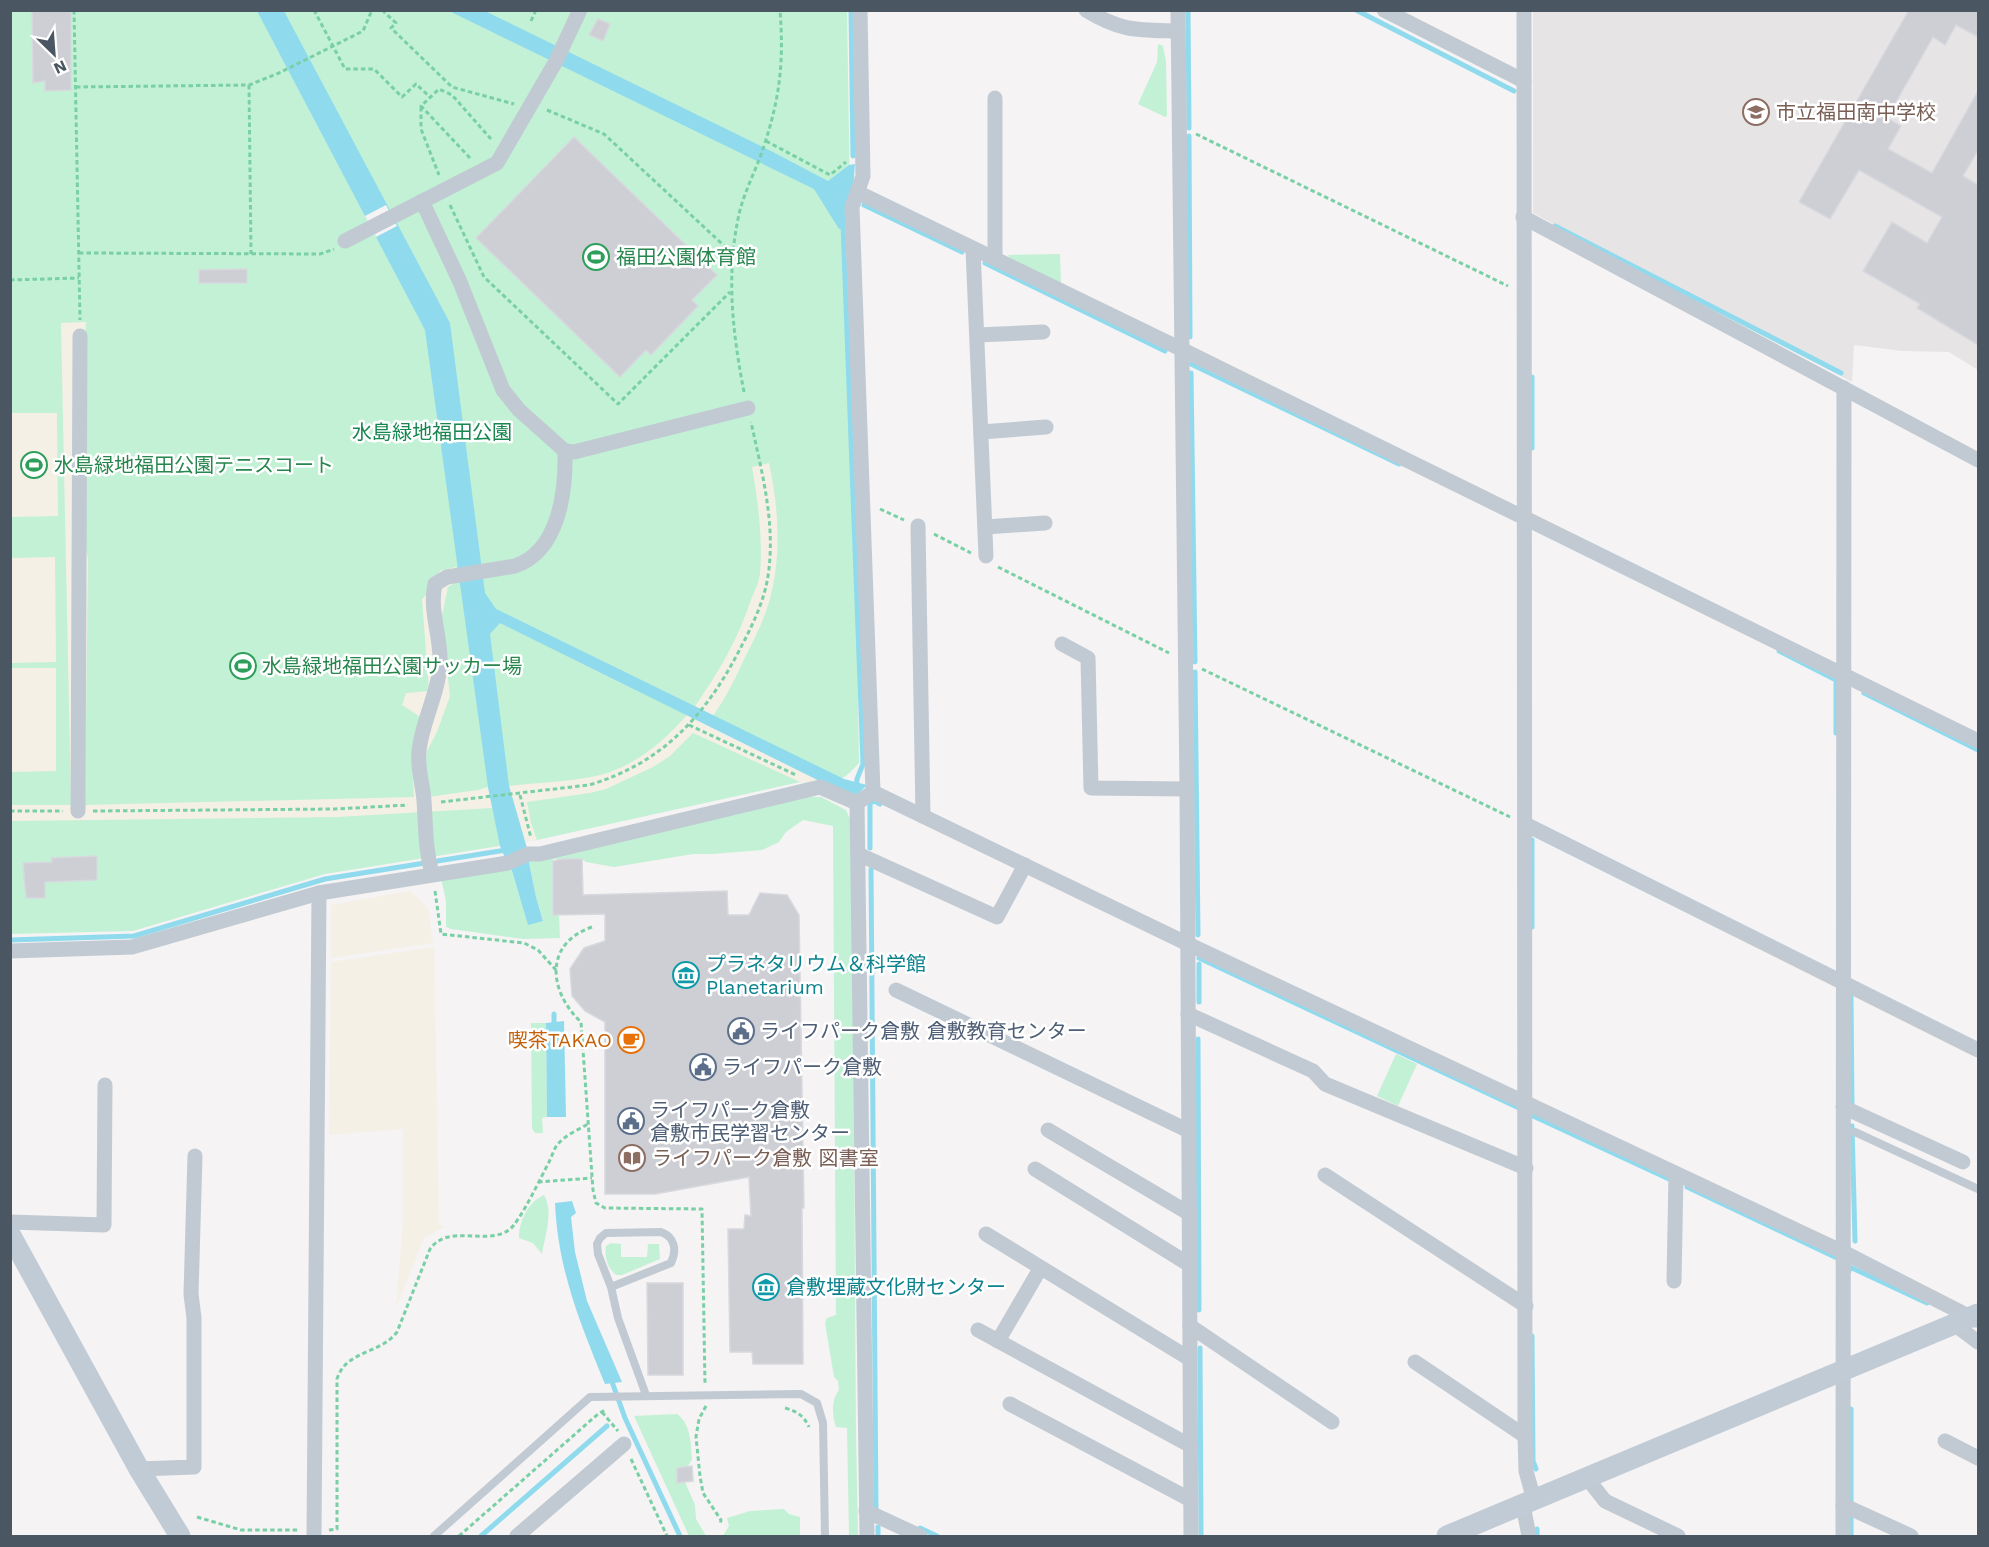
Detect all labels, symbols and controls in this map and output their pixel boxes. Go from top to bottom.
north arrow [24,24,84,84]
text: N [51,56,70,78]
school or university icon: 市立福田南中学校 [1741,97,1771,127]
place label: 市立福田南中学校 [1776,100,1936,124]
sports icon: 福田公園体育館 [581,242,611,272]
place label: 福田公園体育館 [616,245,756,269]
park label: 水島緑地福田公園 [352,420,512,444]
sports icon: 水島緑地福田公園テニスコート [19,450,49,480]
place label: 水島緑地福田公園テニスコート [54,453,334,477]
sports icon: 水島緑地福田公園サッカー場 [228,651,258,681]
place label: 水島緑地福田公園サッカー場 [262,654,522,678]
place label: プラネタリウム＆科学館 Planetarium [706,952,926,999]
museum icon: プラネタリウム＆科学館 Planetarium [671,960,701,990]
public building icon: ライフパーク倉敷 倉敷教育センター [726,1016,756,1046]
place label: ライフパーク倉敷 倉敷教育センター [760,1019,1087,1043]
cafe icon: 喫茶TAKAO [616,1025,646,1055]
place label: 喫茶TAKAO [508,1028,612,1052]
public building icon: ライフパーク倉敷 [688,1052,718,1082]
place label: ライフパーク倉敷 [722,1055,882,1079]
place label: ライフパーク倉敷 倉敷市民学習センター [650,1098,850,1145]
public building icon: ライフパーク倉敷 倉敷市民学習センター [616,1106,646,1136]
library icon: ライフパーク倉敷 図書室 [617,1143,647,1173]
place label: ライフパーク倉敷 図書室 [652,1146,879,1170]
museum icon: 倉敷埋蔵文化財センター [751,1272,781,1302]
place label: 倉敷埋蔵文化財センター [786,1275,1006,1299]

